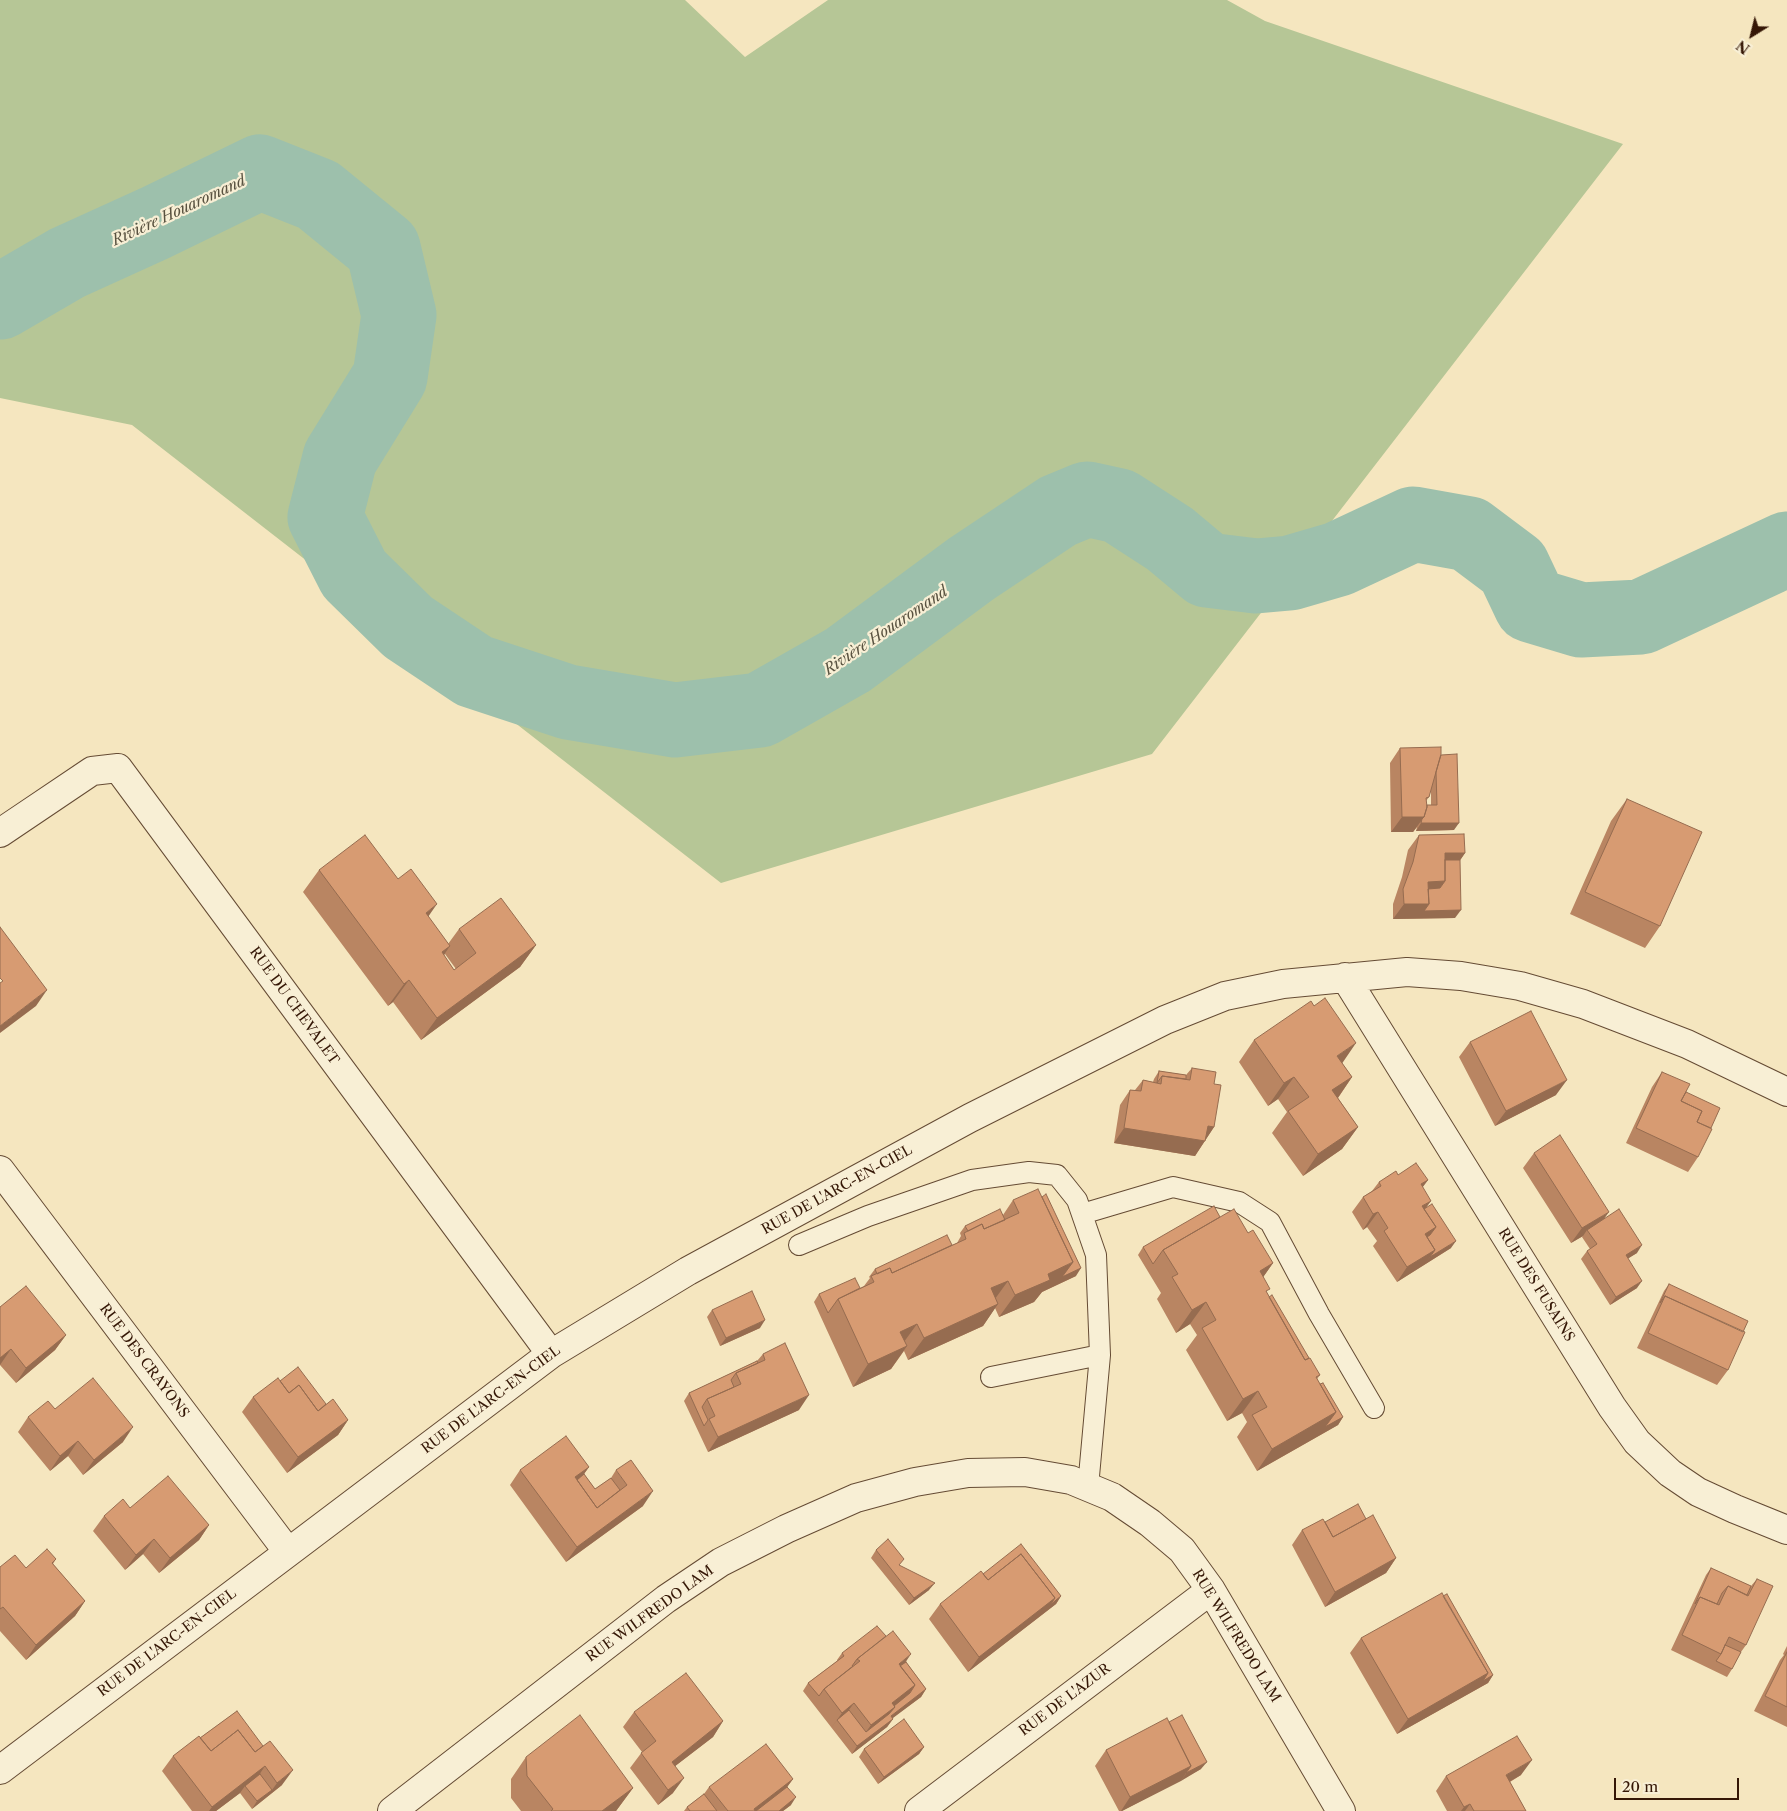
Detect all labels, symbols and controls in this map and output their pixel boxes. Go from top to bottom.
north arrow [1727,10,1777,60]
text: N [1733,36,1753,58]
water label: Rivière Houaromand [109,172,249,250]
water label: Rivière Houaromand [821,583,951,679]
street label: RUE DU CHEVALET [246,944,342,1068]
street label: RUE DE L'ARC-EN-CIEL [759,1142,915,1238]
street label: RUE DES FUSAINS [1494,1225,1578,1345]
street label: RUE DES CRAYONS [96,1301,192,1421]
street label: RUE DE L'ARC-EN-CIEL [418,1342,564,1458]
street label: RUE WILFREDO LAM [583,1562,717,1666]
street label: RUE WILFREDO LAM [1188,1567,1284,1705]
street label: RUE DE L'ARC-EN-CIEL [94,1585,240,1701]
street label: RUE DE L'AZUR [1016,1660,1114,1740]
scale bar [1617,1768,1742,1800]
text: 20 m [1622,1777,1658,1796]

